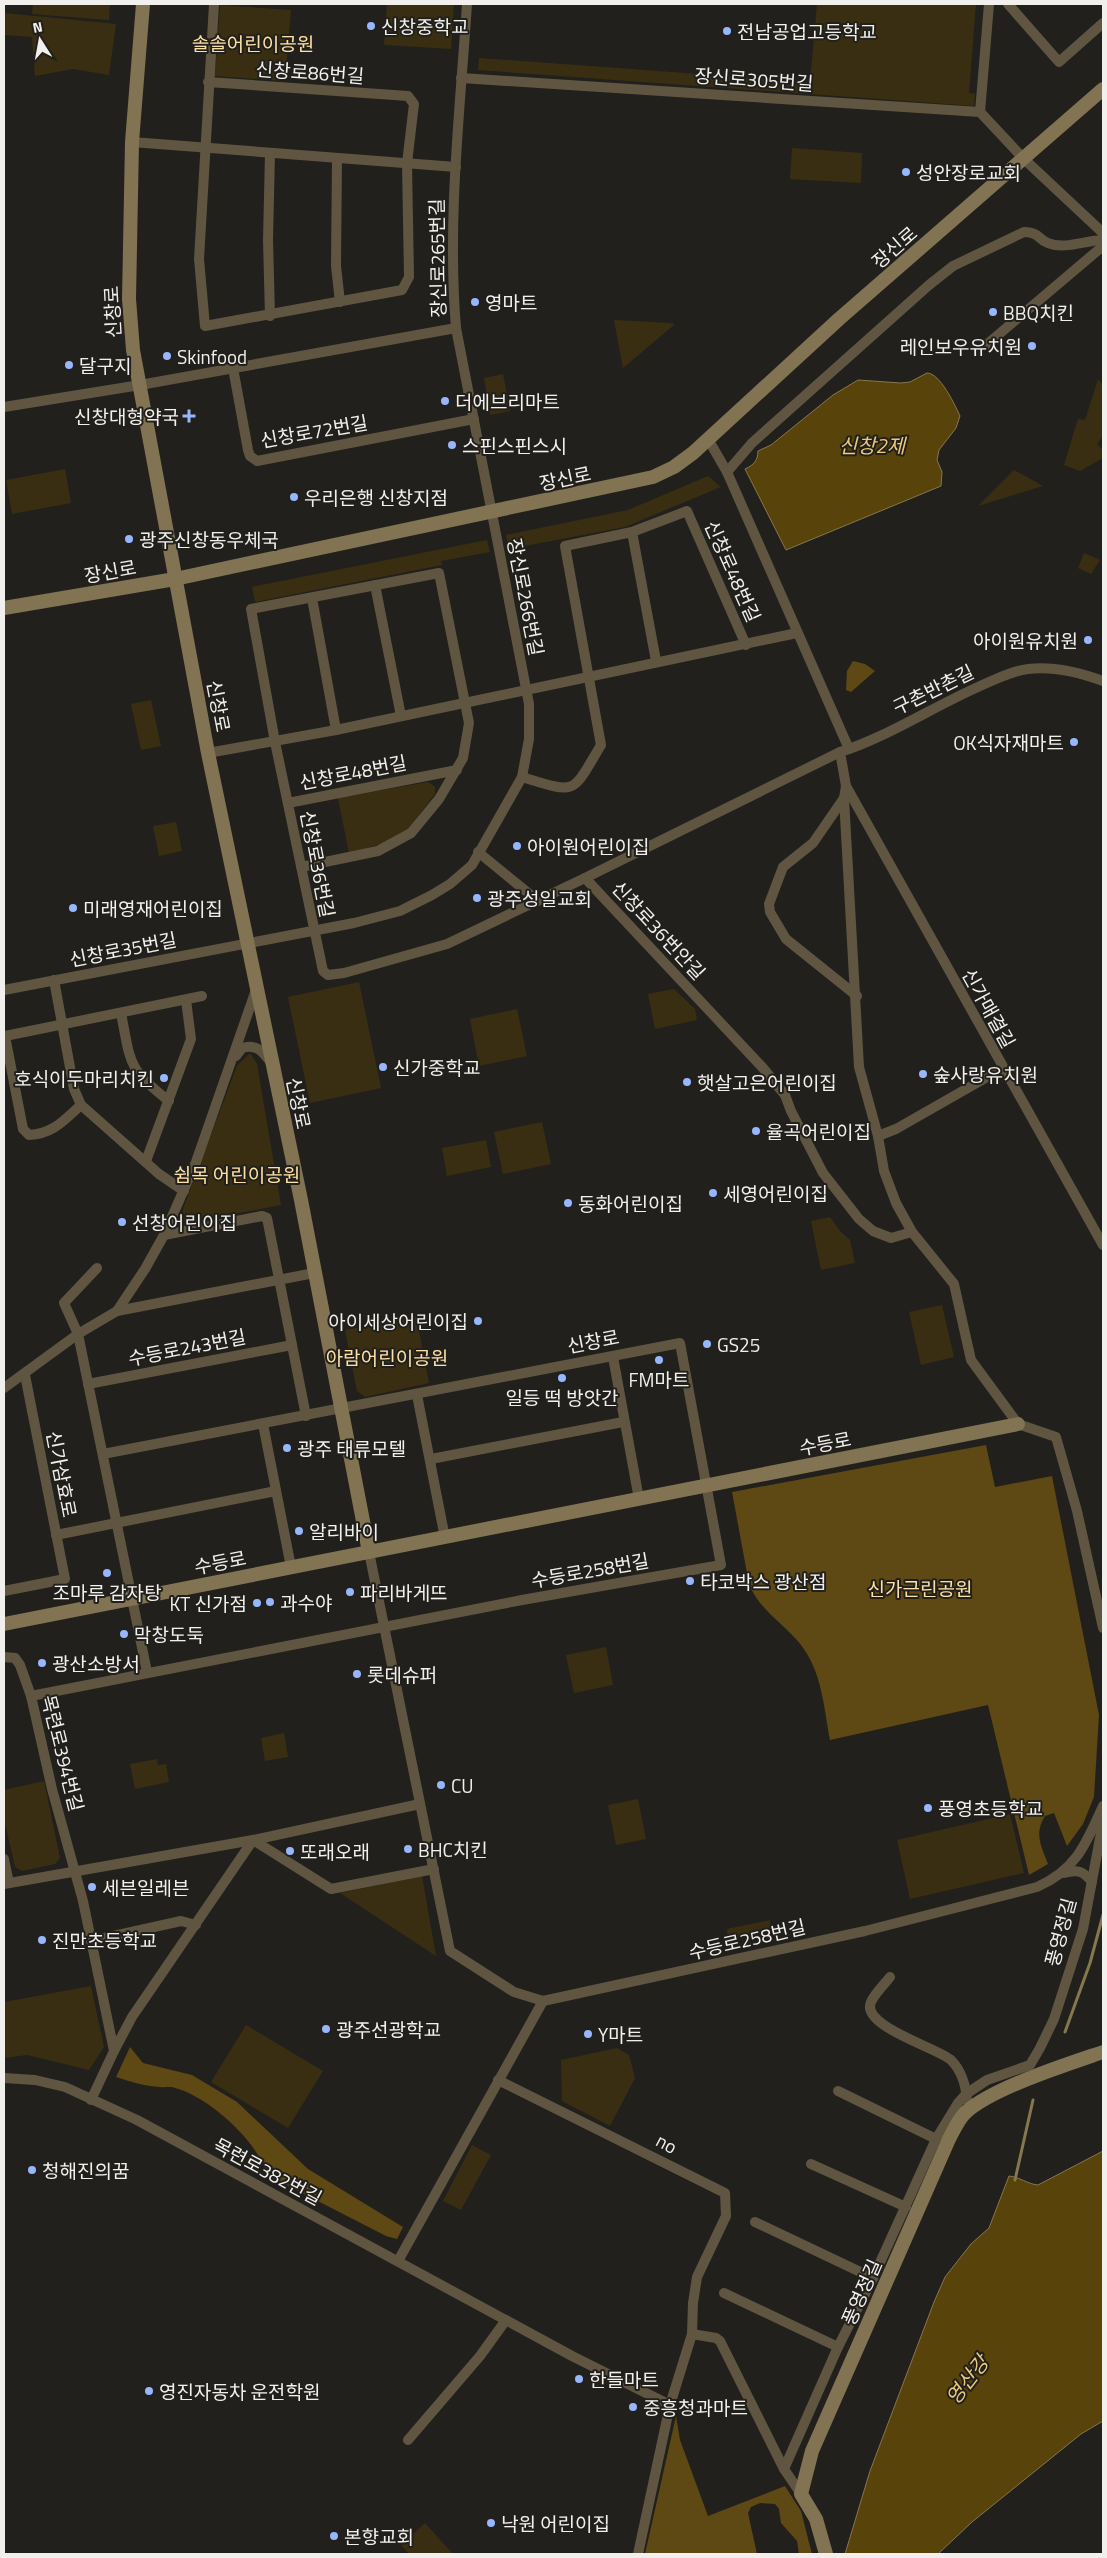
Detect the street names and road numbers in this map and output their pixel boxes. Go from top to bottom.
street label: 신창로86번길 [255,54,365,90]
street label: 장신로305번길 [693,60,815,98]
street label: 장신로265번길 [421,198,453,318]
street label: 장신로 [865,219,923,275]
street label: 신창로 [96,285,128,339]
street label: 신창로72번길 [258,407,370,455]
street label: 장신로 [536,458,594,498]
street label: 신창로48번길 [698,515,768,627]
street label: 장신로266번길 [500,536,552,658]
street label: 장신로 [82,552,138,590]
street label: 구촌반촌길 [887,657,979,721]
street label: 신창로 [200,677,238,735]
street label: 신창로48번길 [297,747,409,797]
street label: 신창로36번길 [293,808,343,920]
street label: 신창로36번안길 [605,874,713,986]
street label: 신창로35번길 [67,924,179,974]
street label: 신가매결길 [955,963,1023,1053]
street label: 신창로 [279,1074,319,1132]
street label: 수등로243번길 [126,1321,248,1373]
street label: 신창로 [564,1322,622,1360]
street label: 수등로 [796,1424,854,1462]
street label: 신가삼효로 [39,1428,85,1520]
street label: 수등로 [191,1543,249,1581]
street label: 수등로258번길 [529,1545,651,1595]
street label: 목련로394번길 [34,1692,92,1814]
street label: 풍영정길 [1037,1894,1083,1970]
street label: 수등로258번길 [686,1911,808,1967]
street label: no [651,2125,683,2161]
street label: 목련로382번길 [209,2130,327,2212]
street label: 풍영정길 [834,2254,888,2330]

